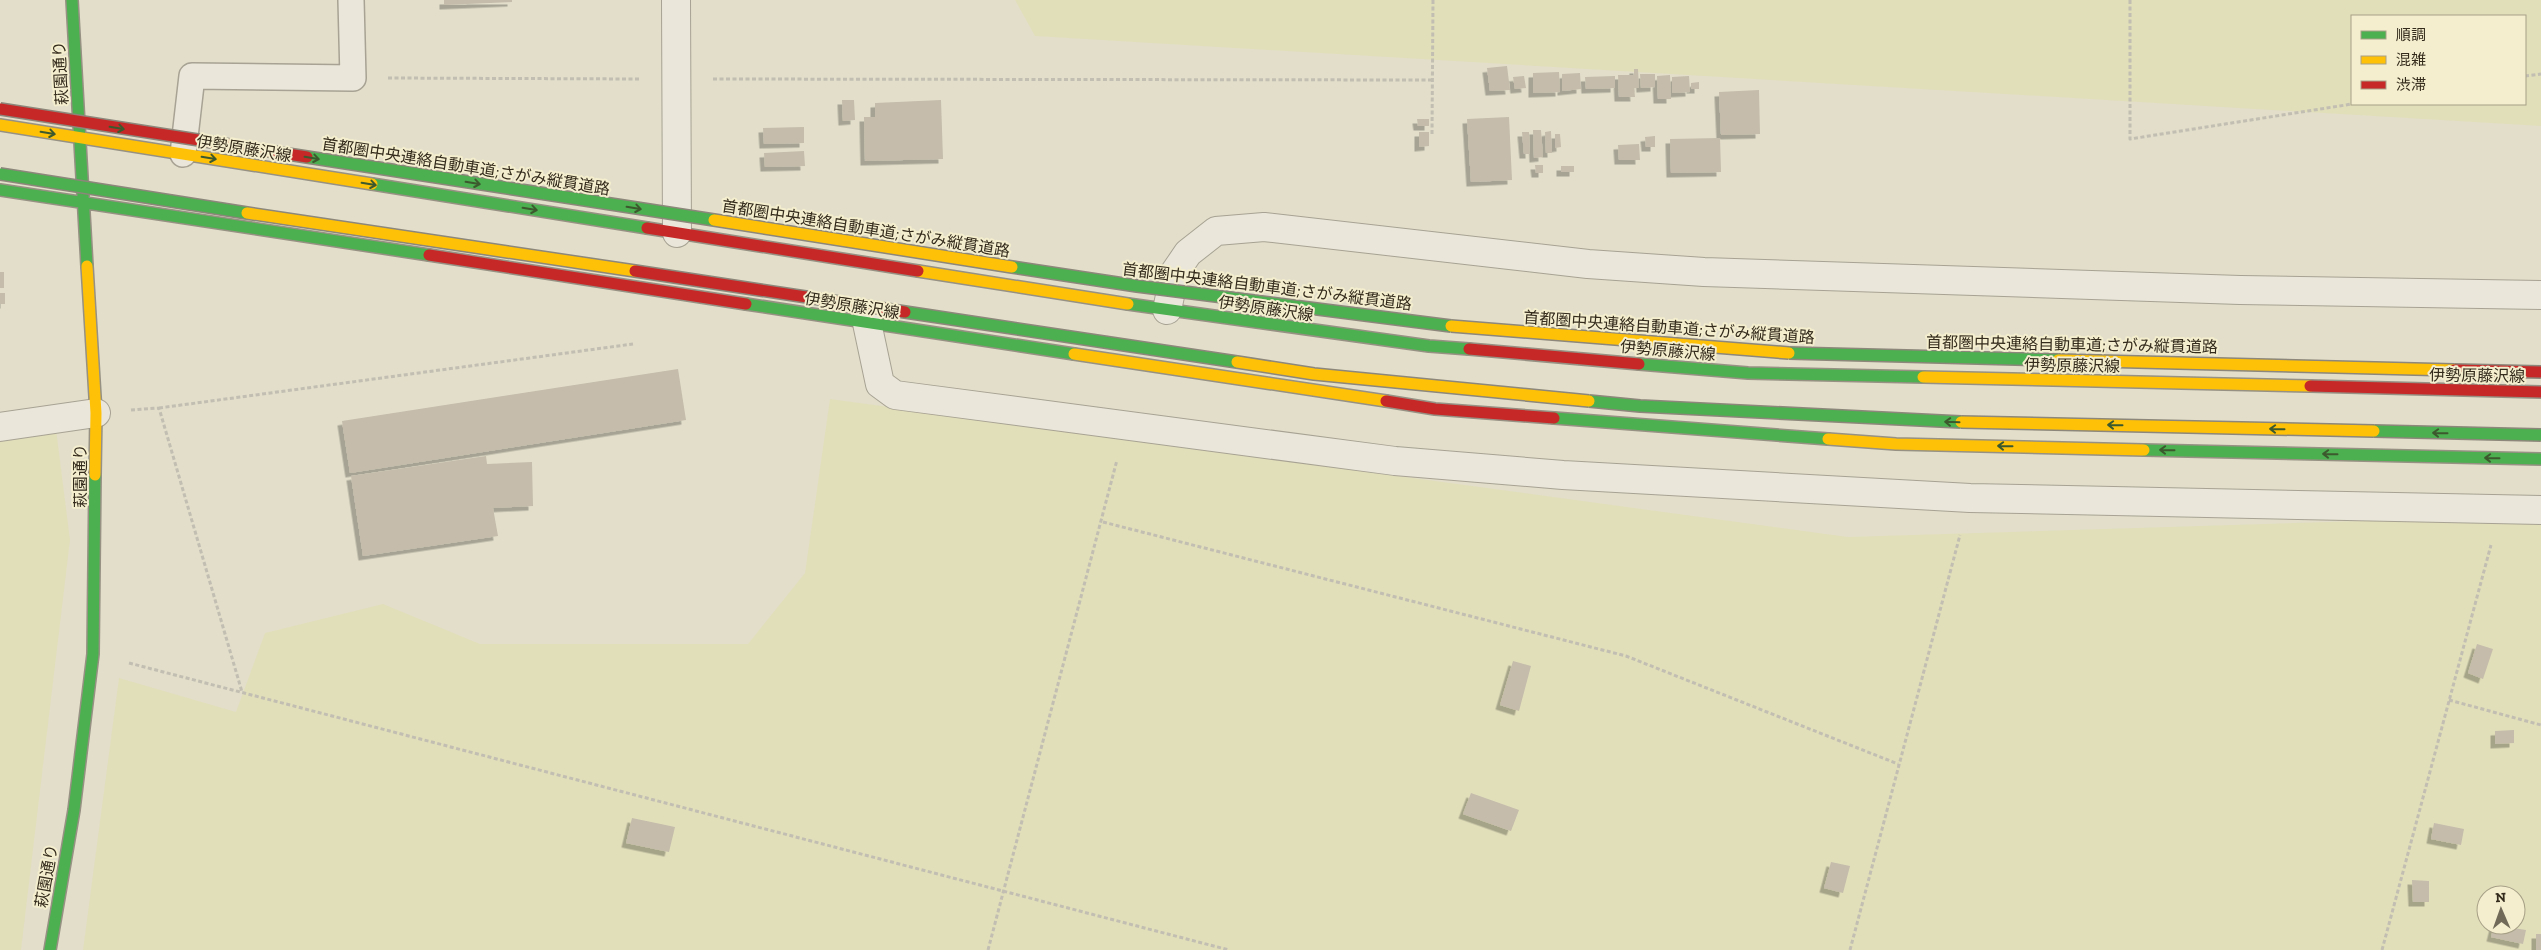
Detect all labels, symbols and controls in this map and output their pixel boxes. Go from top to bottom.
legend [2351,15,2526,105]
text: 順調 [2396,26,2426,44]
street label: 萩園通り [49,41,72,105]
text: 混雑 [2396,51,2426,69]
text: 渋滞 [2396,76,2426,94]
one-way arrow [109,123,125,133]
one-way arrow [40,128,56,138]
street label: 伊勢原藤沢線 [195,132,293,165]
street label: 首都圏中央連絡自動車道;さがみ縦貫道路 [320,134,611,199]
one-way arrow [200,154,216,164]
one-way arrow [304,154,320,164]
one-way arrow [361,179,377,189]
one-way arrow [465,179,481,189]
street label: 首都圏中央連絡自動車道;さがみ縦貫道路 [720,196,1011,261]
one-way arrow [625,204,641,214]
one-way arrow [521,205,537,215]
street label: 首都圏中央連絡自動車道;さがみ縦貫道路 [1121,259,1413,314]
street label: 伊勢原藤沢線 [803,289,901,322]
street label: 伊勢原藤沢線 [1217,292,1315,325]
street label: 首都圏中央連絡自動車道;さがみ縦貫道路 [1523,308,1815,347]
street label: 首都圏中央連絡自動車道;さがみ縦貫道路 [1926,332,2218,357]
street label: 伊勢原藤沢線 [1619,337,1717,364]
street label: 伊勢原藤沢線 [2024,355,2120,376]
street label: 伊勢原藤沢線 [2429,365,2525,386]
one-way arrow [1945,417,1961,426]
one-way arrow [2107,421,2123,430]
one-way arrow [2270,424,2286,434]
one-way arrow [2432,428,2448,437]
one-way arrow [1997,442,2013,451]
street label: 萩園通り [71,444,90,508]
one-way arrow [2160,445,2176,455]
one-way arrow [2322,449,2338,459]
one-way arrow [2485,453,2501,463]
street label: 萩園通り [32,843,61,909]
north arrow [2476,885,2526,935]
text: N [2495,889,2507,906]

